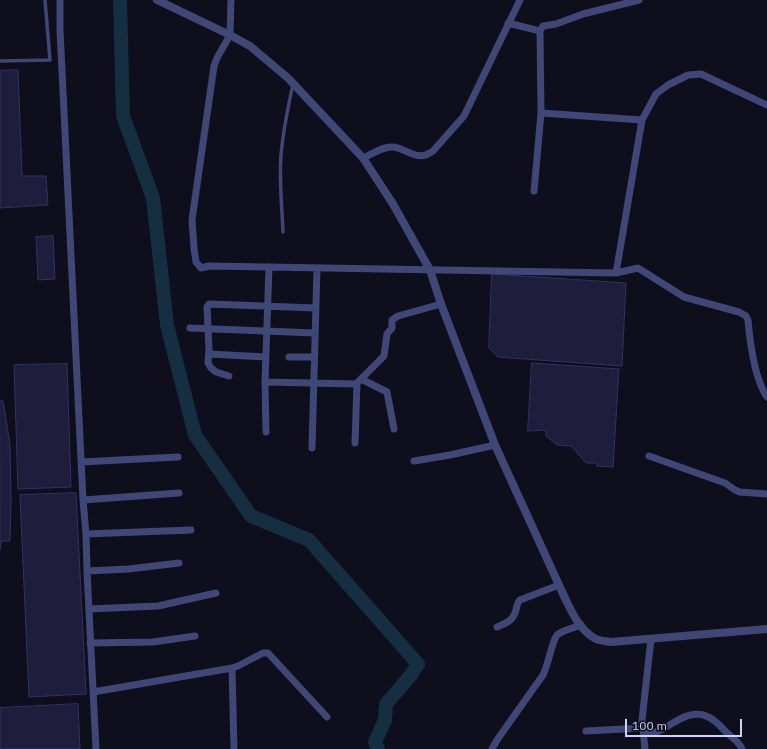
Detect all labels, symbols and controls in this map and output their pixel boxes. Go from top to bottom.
scale bar [627,711,744,737]
text: 100 m [632,718,667,733]

